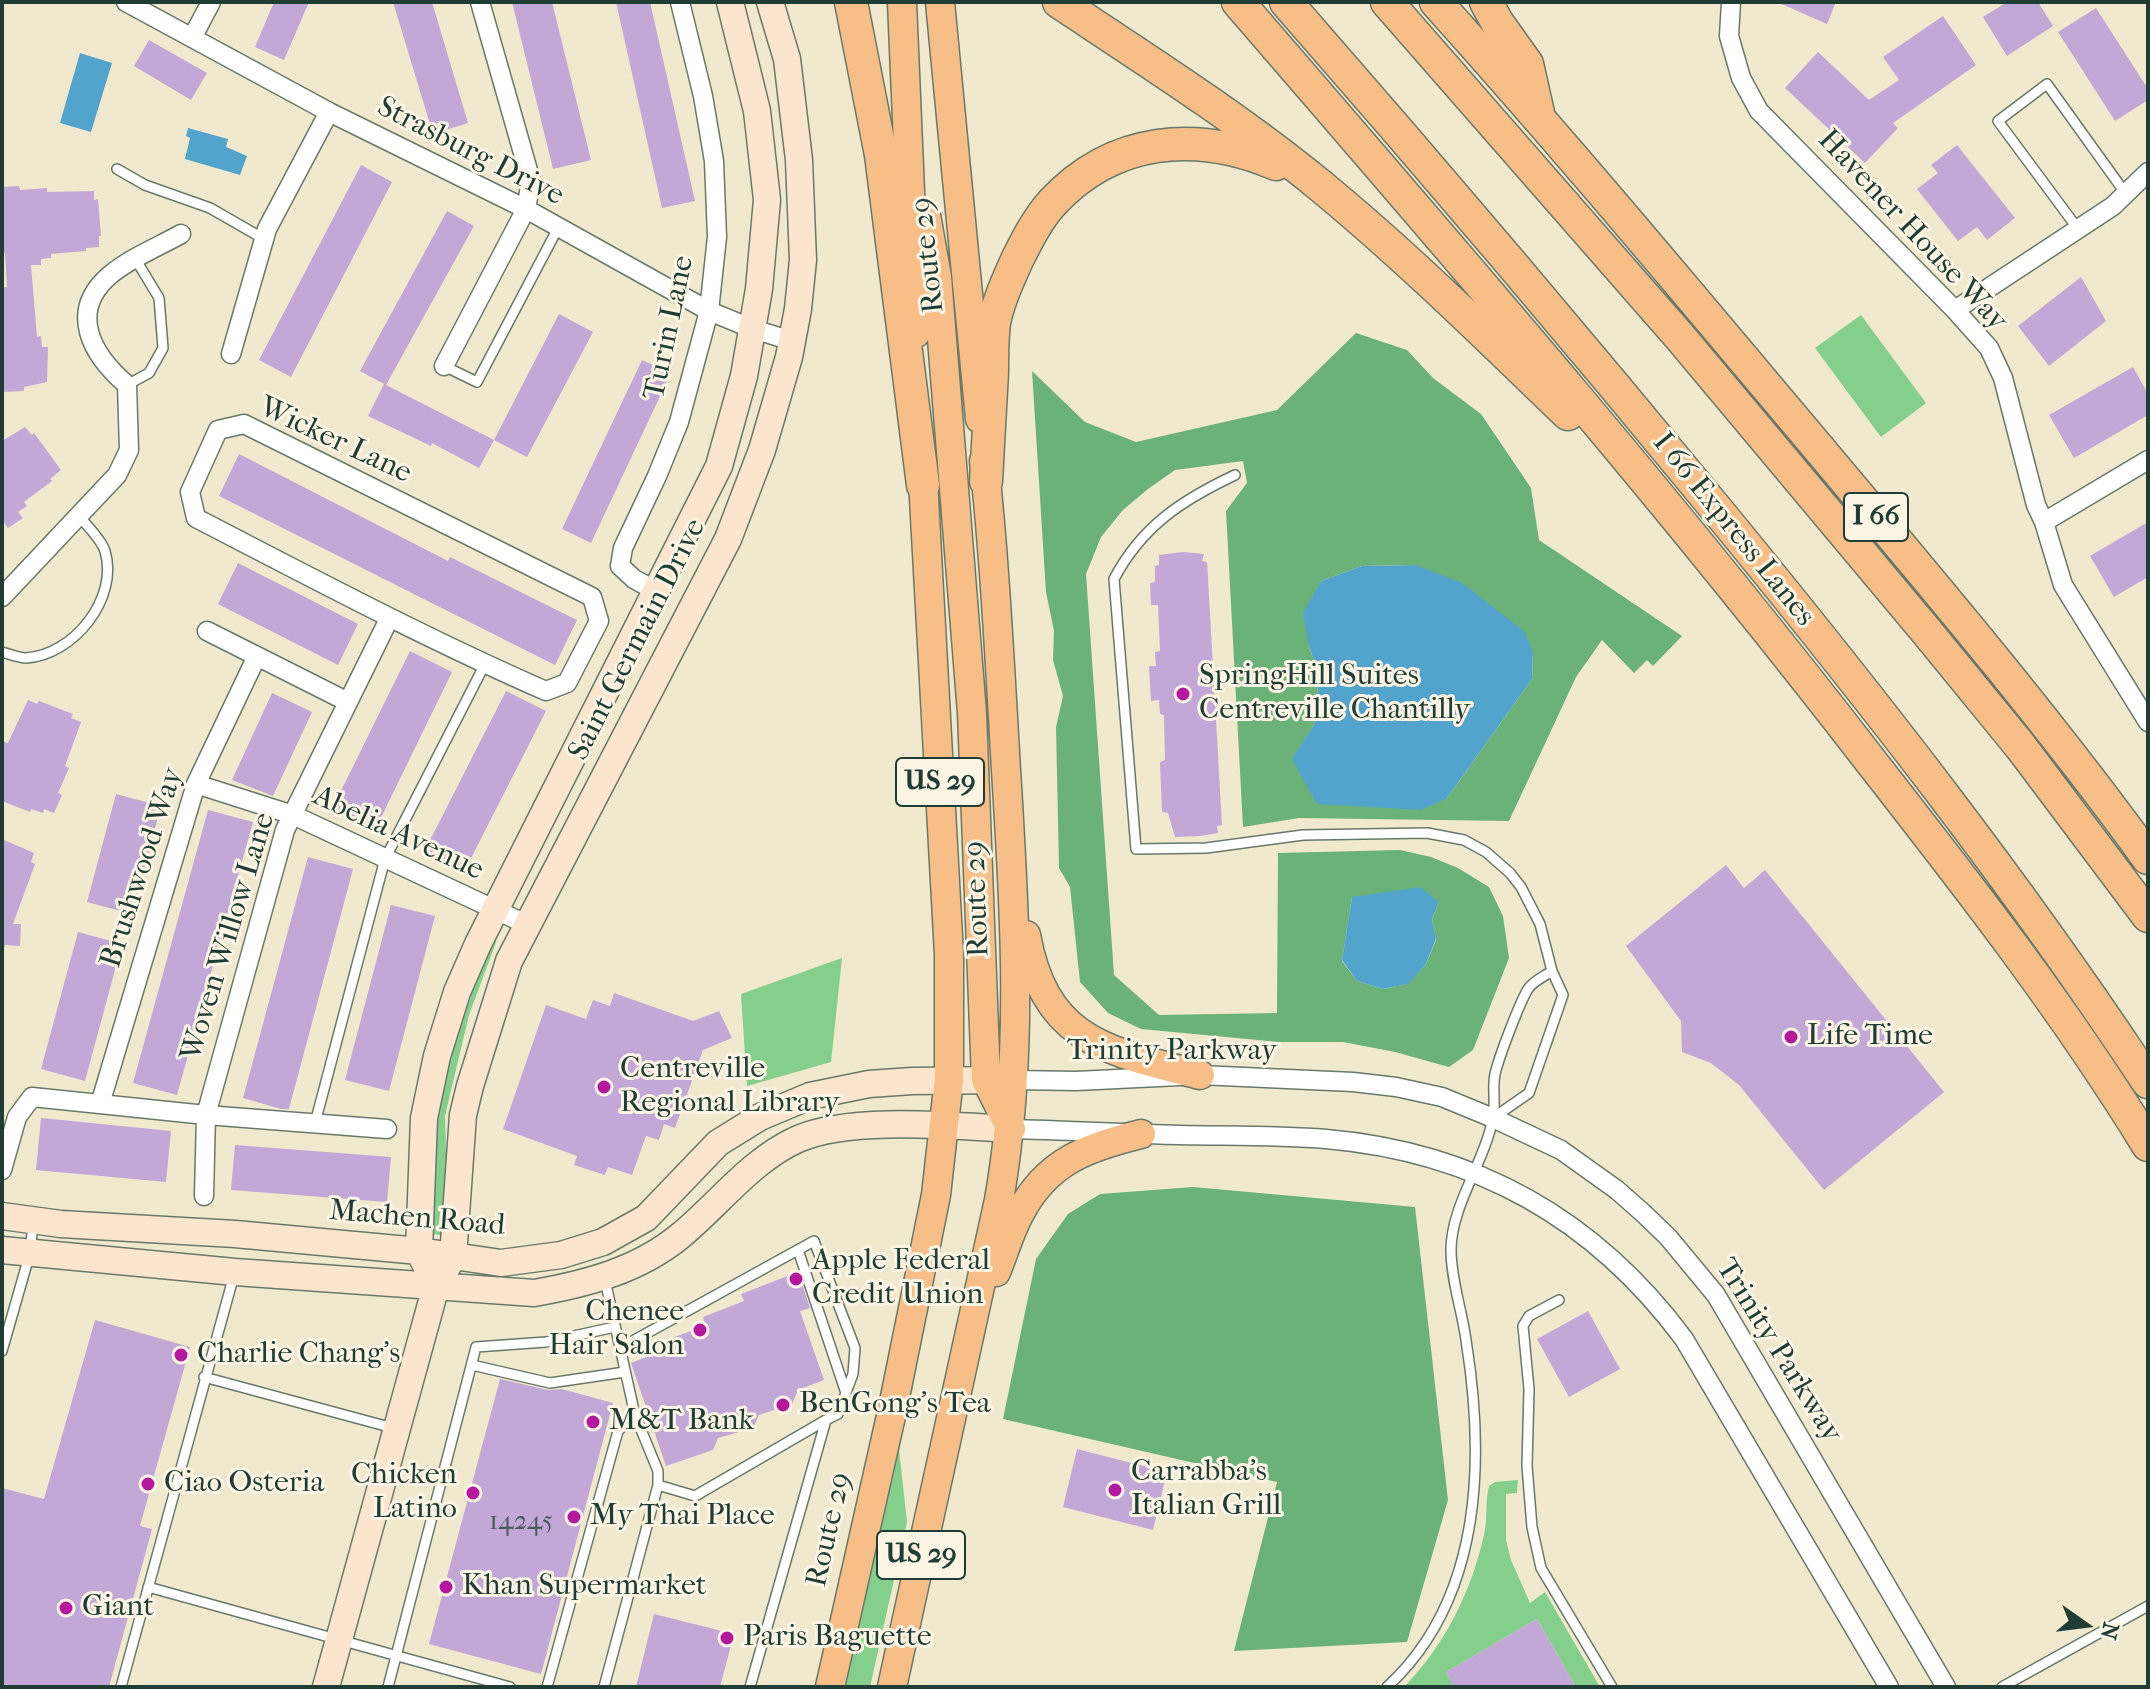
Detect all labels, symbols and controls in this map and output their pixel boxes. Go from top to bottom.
street label: Strasburg Drive [371,89,569,215]
street label: Havener House Way [1809,123,2015,339]
street label: Route 29 [905,195,953,315]
street label: Turin Lane [637,253,703,403]
street label: Wicker Lane [253,390,417,492]
street label: I 66 Express Lanes [1644,426,1822,634]
road number: I 66 [1844,493,1908,541]
street label: Saint Germain Drive [562,513,714,767]
place label: SpringHill Suites Centreville Chantilly [1199,659,1470,730]
marker: SpringHill Suites Centreville Chantilly [1174,685,1192,703]
road number: US 29 [896,758,984,806]
street label: Brushwood Way [94,763,192,973]
street label: Abelia Avenue [307,779,489,889]
street label: Woven Willow Lane [174,809,284,1065]
street label: Route 29 [958,840,998,958]
place label: Life Time [1807,1019,1933,1055]
marker: Life Time [1782,1028,1800,1046]
street label: Trinity Parkway [1067,1034,1277,1070]
place label: Centreville Regional Library [620,1052,840,1122]
marker: Centreville Regional Library [595,1078,613,1096]
street label: Machen Road [327,1193,507,1245]
place label: Apple Federal Credit Union [812,1244,990,1314]
street label: Trinity Parkway [1707,1252,1849,1450]
marker: Apple Federal Credit Union [787,1270,805,1288]
place label: Chenee Hair Salon [548,1295,684,1366]
marker: Chenee Hair Salon [691,1321,709,1339]
place label: Charlie Chang's [197,1337,400,1373]
marker: Charlie Chang's [172,1346,190,1364]
place label: BenGong's Tea [799,1387,991,1423]
marker: BenGong's Tea [774,1396,792,1414]
place label: M&T Bank [609,1404,754,1440]
marker: M&T Bank [584,1413,602,1431]
place label: Carrabba's Italian Grill [1131,1455,1281,1526]
place label: Chicken Latino [351,1458,457,1528]
place label: Ciao Osteria [164,1466,324,1502]
street label: Route 29 [799,1469,861,1591]
marker: Ciao Osteria [139,1475,157,1493]
marker: Carrabba's Italian Grill [1106,1481,1124,1499]
marker: Chicken Latino [464,1484,482,1502]
place label: My Thai Place [590,1499,774,1535]
house number: 14245 [489,1507,553,1539]
marker: My Thai Place [565,1508,583,1526]
road number: US 29 [877,1531,965,1579]
place label: Khan Supermarket [462,1569,706,1605]
marker: Khan Supermarket [437,1578,455,1596]
north arrow [2046,1585,2126,1665]
place label: Giant [82,1590,154,1626]
marker: Giant [57,1599,75,1617]
place label: Paris Baguette [743,1620,932,1656]
text: N [2095,1620,2124,1642]
marker: Paris Baguette [718,1629,736,1647]

